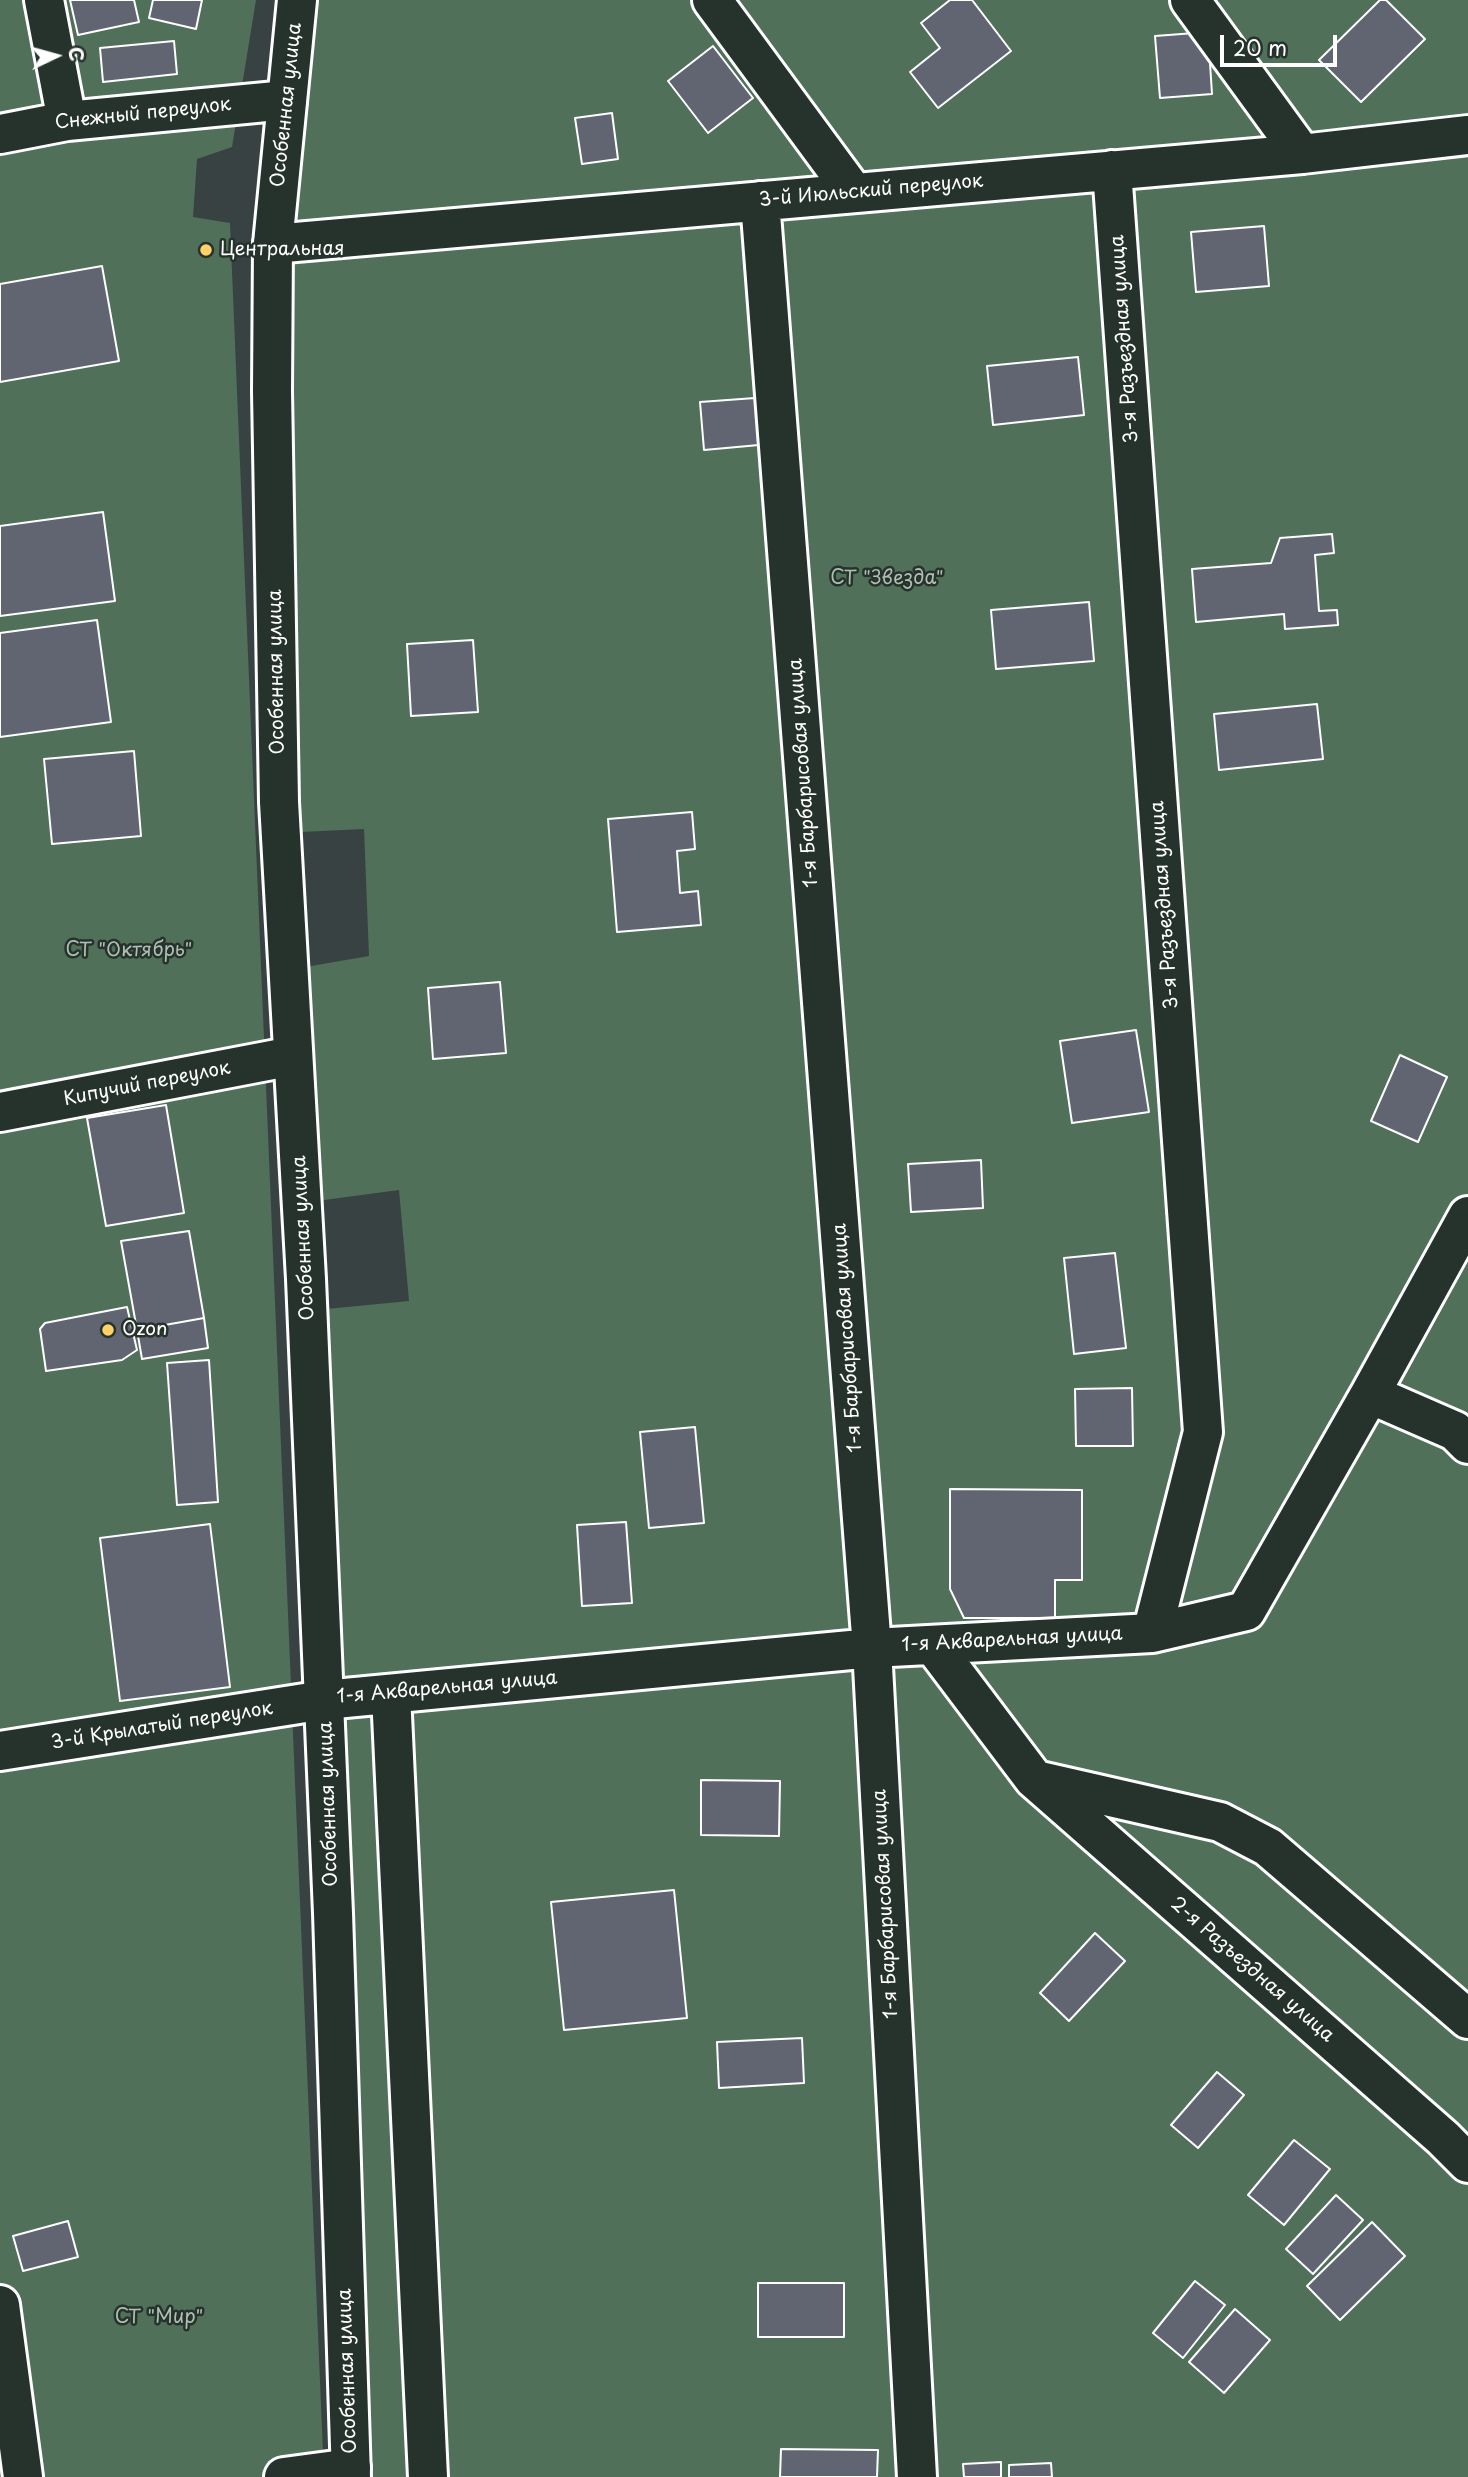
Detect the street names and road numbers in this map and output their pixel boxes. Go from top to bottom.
street label: Особенная улица [267,22,307,188]
street label: Снежный переулок [54,93,232,135]
street label: 3-й Июльский переулок [758,170,984,212]
street label: 3-я Разъездная улица [1106,234,1144,444]
street label: Особенная улица [264,589,290,755]
street label: 1-я Барбарисовая улица [785,658,823,888]
street label: 3-я Разъездная улица [1146,800,1184,1010]
street label: Кипучий переулок [62,1057,232,1111]
street label: Особенная улица [288,1155,320,1321]
street label: 1-я Барбарисовая улица [829,1223,867,1453]
street label: 1-я Акварельная улица [901,1623,1123,1657]
street label: 1-я Акварельная улица [336,1667,558,1709]
street label: 3-й Крылатый переулок [50,1697,274,1755]
street label: Особенная улица [315,1721,343,1887]
street label: 1-я Барбарисовая улица [869,1789,903,2019]
street label: 2-я Разъездная улица [1166,1893,1338,2047]
street label: Особенная улица [334,2288,362,2454]

